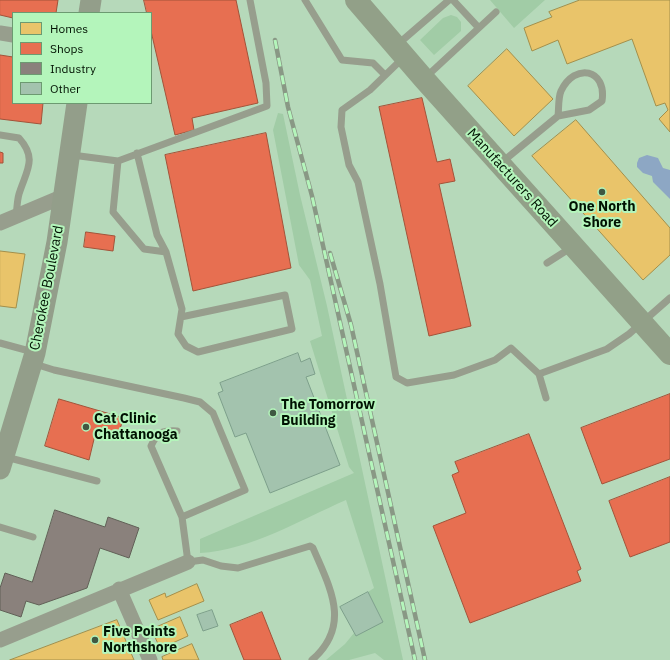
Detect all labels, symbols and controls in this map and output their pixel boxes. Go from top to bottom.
legend [12,12,152,104]
text: Homes [50,21,88,36]
text: Shops [50,41,83,56]
text: Industry [50,61,96,76]
text: Other [50,81,81,96]
street label: Manufacturers Road [463,125,561,231]
marker: One North Shore [597,187,607,197]
place label: One North Shore [569,199,635,232]
street label: Cherokee Boulevard [27,224,67,352]
place label: The Tomorrow Building [281,397,375,430]
marker: The Tomorrow Building [268,408,278,418]
place label: Cat Clinic Chattanooga [94,411,178,444]
marker: Cat Clinic Chattanooga [81,422,91,432]
place label: Five Points Northshore [103,624,177,656]
marker: Five Points Northshore [90,635,100,645]

